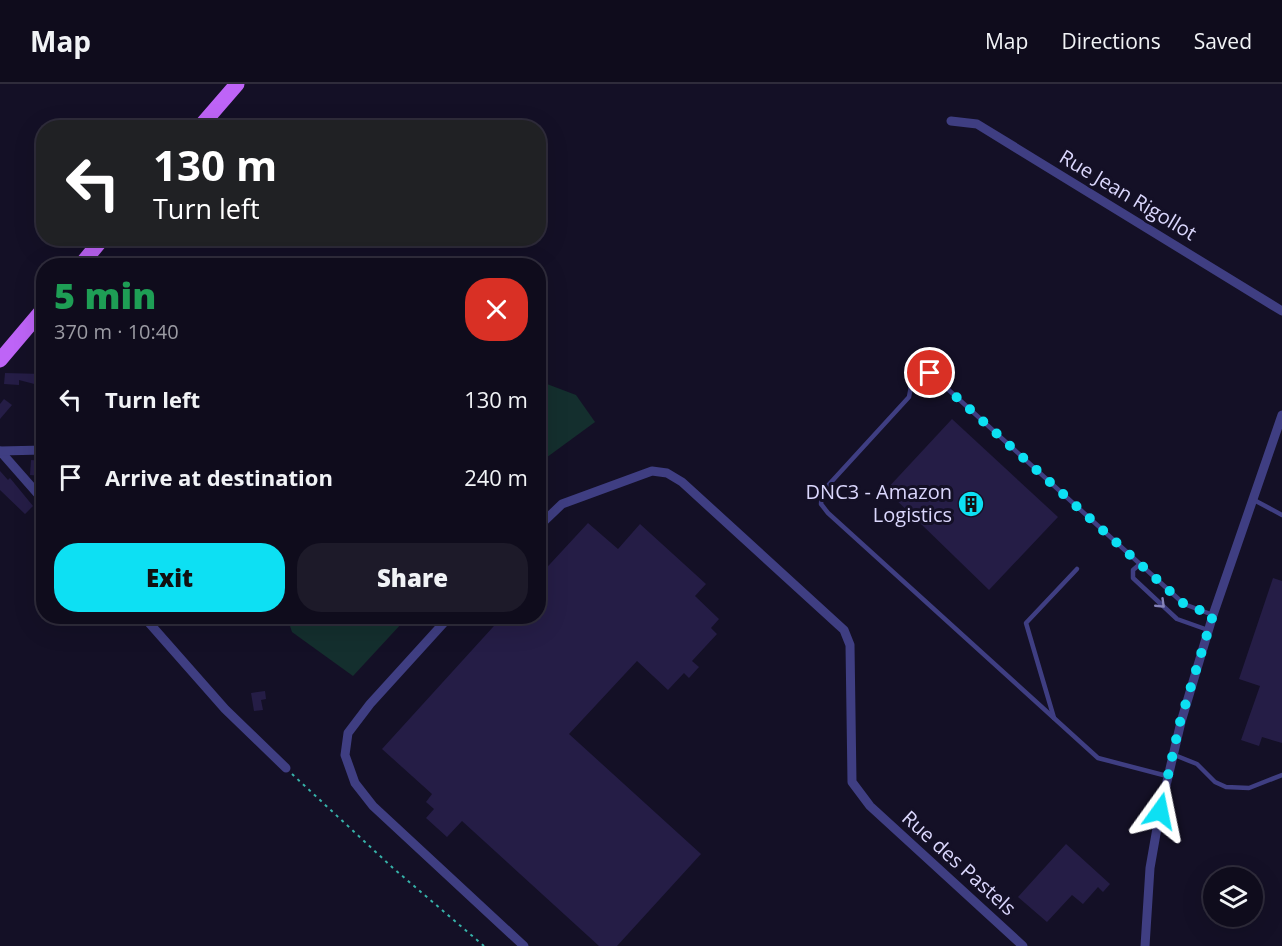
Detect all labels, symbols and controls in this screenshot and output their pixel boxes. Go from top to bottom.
text: Map [30,22,91,60]
text: Map [985,27,1028,55]
text: Directions [1061,27,1161,55]
text: Saved [1194,27,1252,55]
text: 130 m [153,136,277,193]
street label: Rue Jean Rigollot [1055,143,1202,246]
icon: left [54,144,132,222]
text: Turn left [153,190,260,227]
text: 5 min [54,271,156,320]
button: close [465,278,528,341]
text: 370 m · 10:40 [54,318,179,345]
pin [904,347,955,398]
icon: arrive [913,356,946,389]
icon: left [54,383,87,416]
text: Turn left [105,384,200,414]
text: 130 m [464,384,528,414]
icon: arrive [54,461,87,494]
text: Arrive at destination [105,462,333,492]
text: 240 m [464,462,528,492]
place label: DNC3 - Amazon Logistics [806,478,952,528]
building icon: DNC3 - Amazon Logistics [956,489,986,519]
button: Exit [54,543,285,612]
button: Share [297,543,528,612]
one-way arrow [1154,597,1165,608]
position arrow [1128,779,1192,843]
street label: Rue des Pastels [896,804,1022,921]
map controls [1203,867,1263,927]
button: layers [1203,867,1263,927]

